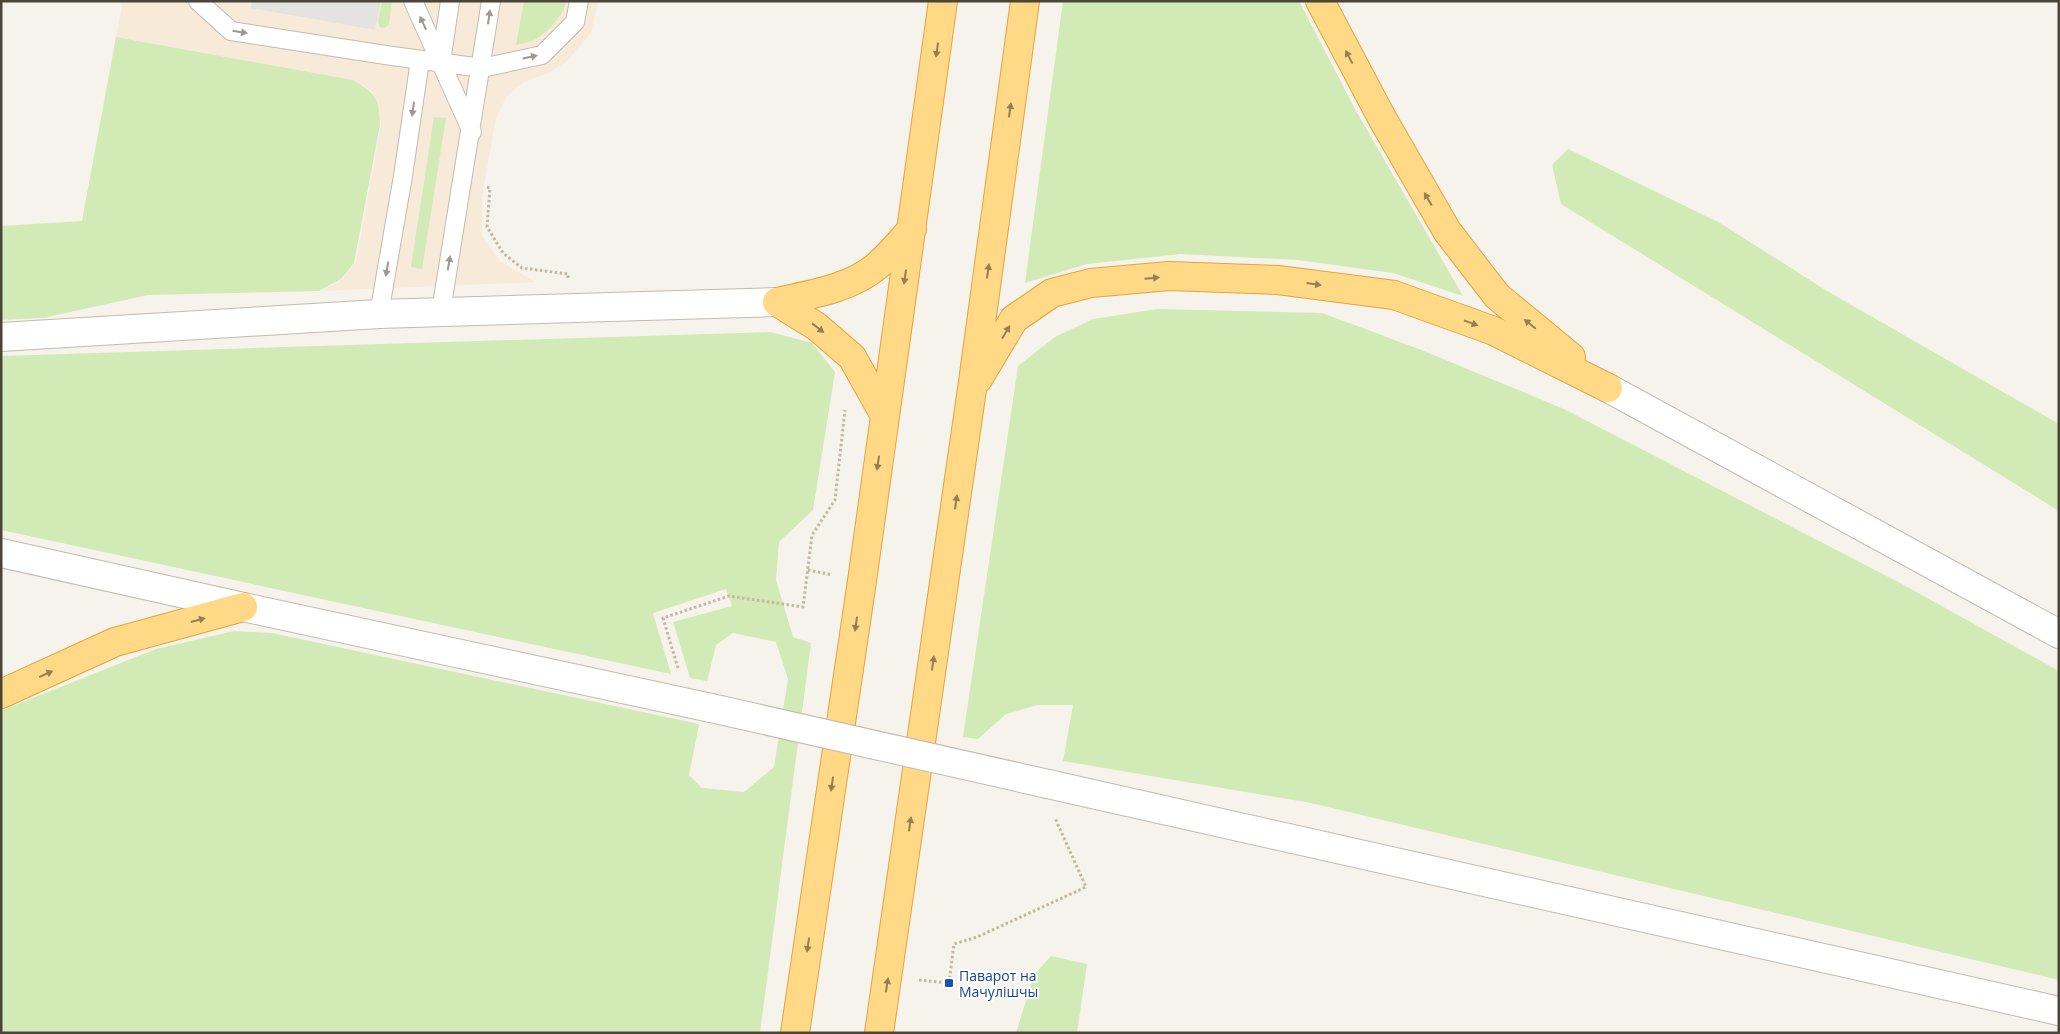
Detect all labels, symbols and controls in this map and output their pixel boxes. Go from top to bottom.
one-way arrow [485,9,493,25]
one-way arrow [418,16,426,30]
one-way arrow [232,28,248,36]
one-way arrow [932,42,940,58]
one-way arrow [1345,49,1353,64]
one-way arrow [522,53,538,61]
one-way arrow [409,101,417,117]
one-way arrow [1006,102,1014,118]
one-way arrow [1424,192,1433,205]
one-way arrow [446,254,454,270]
one-way arrow [382,261,390,277]
one-way arrow [984,263,992,279]
one-way arrow [900,269,908,285]
one-way arrow [1144,274,1160,282]
one-way arrow [1306,280,1322,288]
one-way arrow [1524,318,1537,329]
one-way arrow [1464,319,1479,327]
one-way arrow [811,323,824,334]
one-way arrow [1002,324,1010,339]
one-way arrow [874,455,882,471]
one-way arrow [952,494,960,510]
one-way arrow [191,615,206,623]
one-way arrow [851,616,859,632]
one-way arrow [929,655,937,671]
one-way arrow [39,670,53,678]
one-way arrow [828,777,836,793]
one-way arrow [906,815,914,831]
one-way arrow [804,938,812,954]
place label: Паварот на Мачулішчы [959,966,1038,1001]
one-way arrow [883,976,891,992]
marker: Паварот на Мачулішчы [943,977,955,989]

